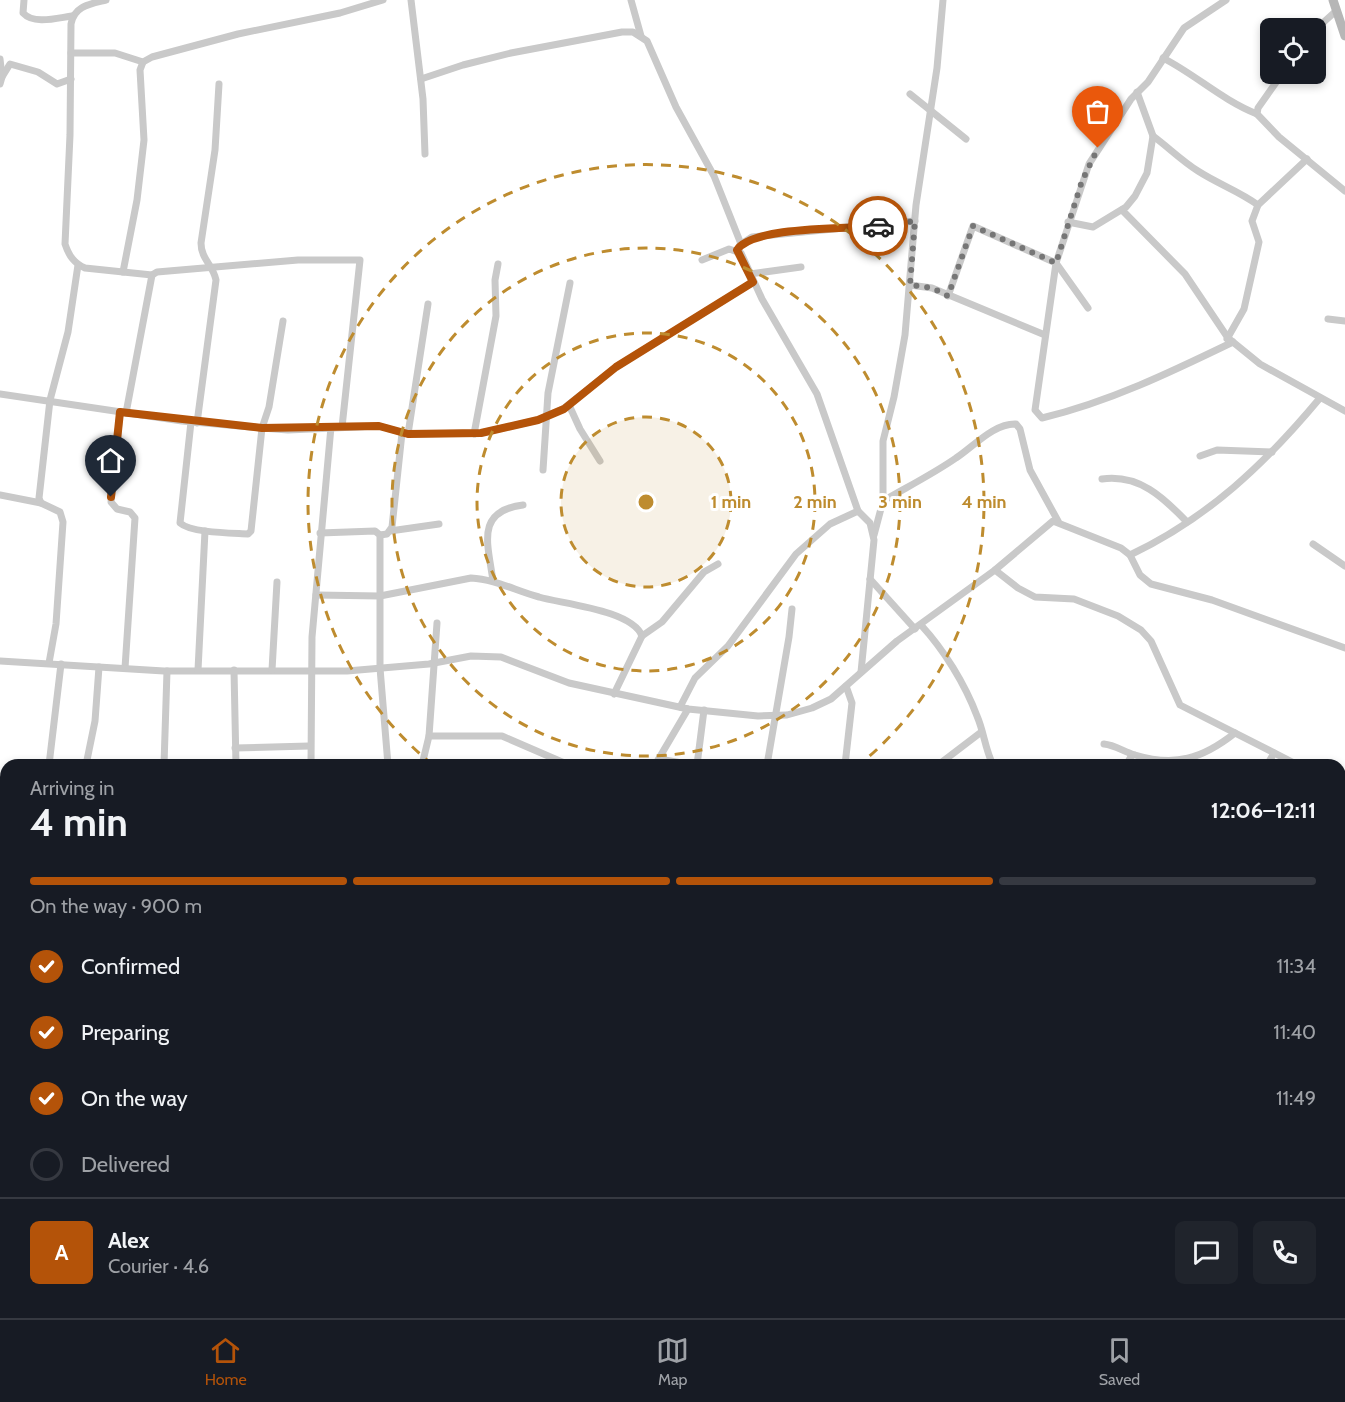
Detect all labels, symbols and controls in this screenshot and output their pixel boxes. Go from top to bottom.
map controls [1260,18,1326,84]
button: locate [1260,18,1326,84]
pin [1072,86,1123,148]
icon: bag [1081,95,1114,128]
courier [848,196,908,256]
icon: car [862,210,895,243]
pin [85,435,136,497]
icon: home [94,444,127,477]
text: 1 min [711,491,751,513]
text: 2 min [793,491,837,513]
text: 3 min [878,491,922,513]
text: 4 min [961,491,1007,513]
centre of rings [636,492,656,512]
text: Arriving in [30,776,114,800]
text: 12:06–12:11 [1211,797,1316,824]
text: 4 min [30,798,128,846]
text: On the way · 900 m [30,894,202,918]
icon: check [30,950,63,983]
text: Confirmed [81,953,180,980]
text: 11:34 [1276,954,1316,978]
icon: check [30,1016,63,1049]
text: Preparing [81,1019,169,1046]
text: 11:40 [1273,1020,1316,1044]
icon: check [30,1082,63,1115]
text: On the way [81,1085,188,1112]
text: 11:49 [1276,1086,1316,1110]
text: Delivered [81,1151,170,1178]
button: chat [1175,1221,1238,1284]
button: phone [1253,1221,1316,1284]
text: Alex [108,1227,149,1254]
text: A [55,1239,68,1266]
text: Courier · 4.6 [108,1254,209,1278]
tab: Home [205,1334,247,1389]
tab: Map [656,1334,689,1389]
tab: Saved [1099,1334,1140,1389]

